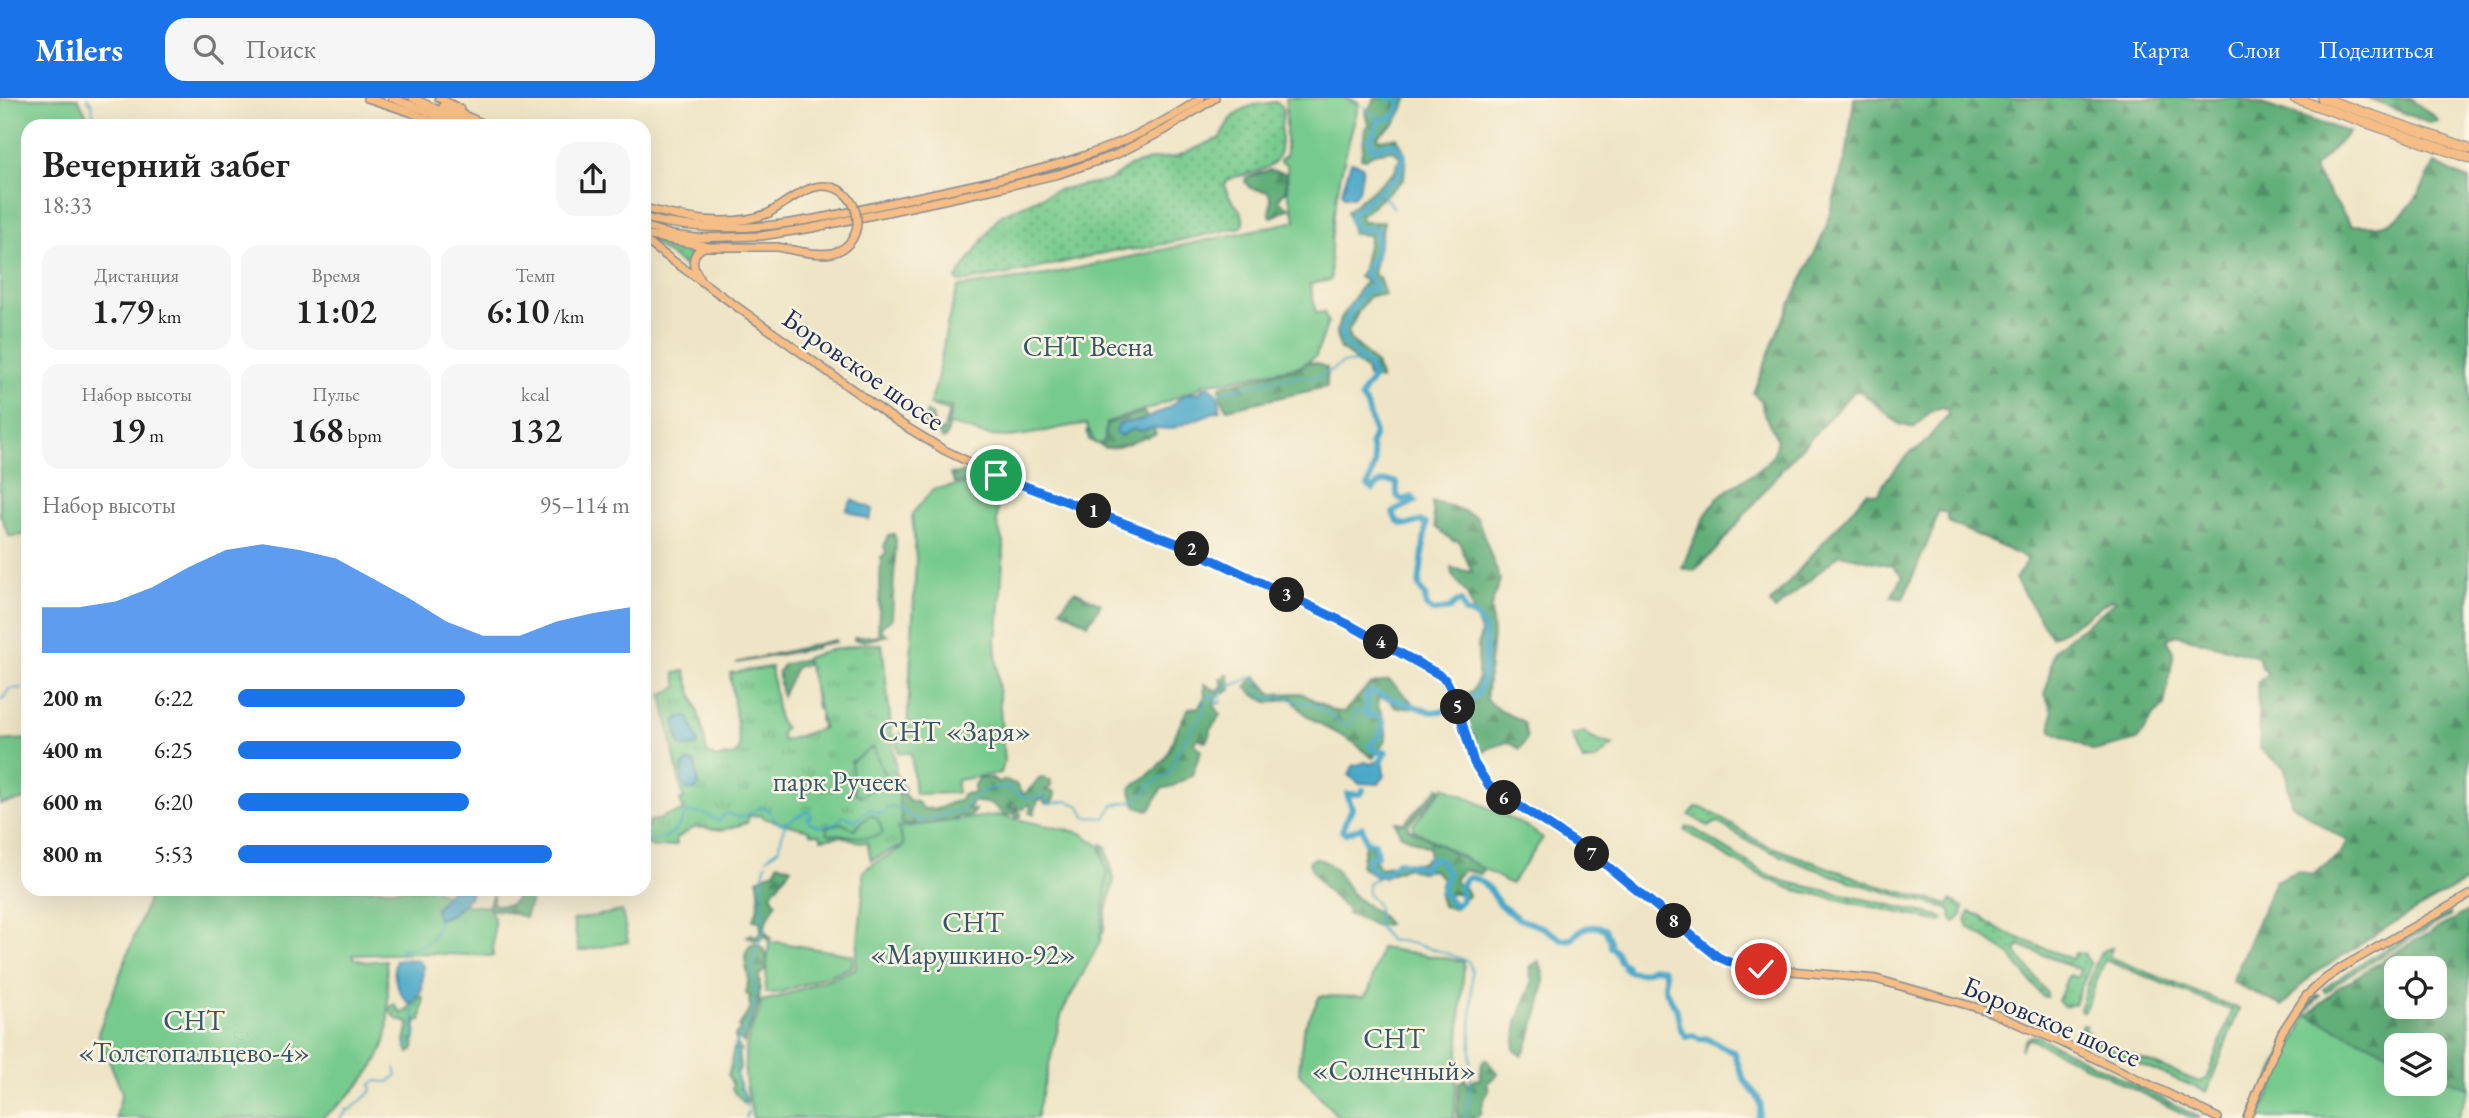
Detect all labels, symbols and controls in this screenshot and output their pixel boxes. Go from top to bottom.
search box [165,18,655,81]
text: Milers [35,28,123,71]
icon: search [189,30,227,68]
text: Поиск [245,32,316,66]
text: Карта [2132,34,2189,65]
text: Слои [2227,34,2281,65]
text: Поделиться [2319,34,2434,65]
text: Вечерний забег [42,139,290,188]
button: share [556,142,630,216]
text: 18:33 [42,190,92,220]
text: Дистанция [94,263,179,288]
text: Время [312,263,360,288]
text: Темп [516,263,555,288]
text: 1.79 [92,288,154,333]
text: 11:02 [295,288,377,333]
text: 6:10 [486,288,549,333]
street label: Боровское шоссе [776,300,952,438]
text: km [154,304,182,329]
text: /km [549,304,585,329]
park label: СНТ Весна [1023,328,1154,364]
text: Набор высоты [81,382,192,407]
text: Пульс [312,382,360,407]
text: kcal [521,382,550,407]
text: 19 [109,407,145,452]
text: 168 [290,407,344,452]
text: 132 [508,407,562,452]
text: m [145,423,164,448]
text: bpm [344,423,382,448]
pin [966,445,1026,505]
icon: arrive [977,456,1015,494]
text: Набор высоты [42,490,176,520]
text: 95–114 m [540,490,630,520]
pin: 1 [1076,494,1112,528]
text: 1 [1088,498,1099,523]
pin: 2 [1174,532,1210,566]
text: 2 [1186,536,1197,561]
pin: 3 [1270,578,1304,612]
text: 3 [1281,582,1292,607]
pin: 4 [1364,624,1398,660]
text: 4 [1375,629,1386,654]
text: 200 m [42,683,103,713]
text: 6:22 [154,683,193,713]
pin: 5 [1440,690,1476,724]
text: 5 [1452,694,1463,719]
park label: СНТ «Заря» [879,713,1031,749]
text: 400 m [42,735,103,765]
text: 6:25 [154,735,193,765]
park label: парк Ручеек [773,763,907,799]
pin: 6 [1486,780,1522,816]
text: 6 [1498,785,1509,810]
text: 600 m [42,787,103,817]
text: 6:20 [154,787,193,817]
pin: 7 [1574,836,1610,872]
text: 800 m [42,839,103,869]
text: 5:53 [154,839,193,869]
text: 7 [1586,841,1597,866]
park label: СНТ «Марушкино-92» [870,904,1076,972]
pin: 8 [1656,904,1692,938]
text: 8 [1668,908,1679,933]
pin [1731,939,1791,999]
icon: check [1742,950,1780,988]
map controls [2384,956,2447,1096]
button: locate [2384,956,2447,1019]
street label: Боровское шоссе [1957,967,2147,1075]
park label: СНТ «Толстопальцево-4» [78,1002,310,1070]
park label: СНТ «Солнечный» [1312,1020,1476,1088]
button: layers [2384,1033,2447,1096]

